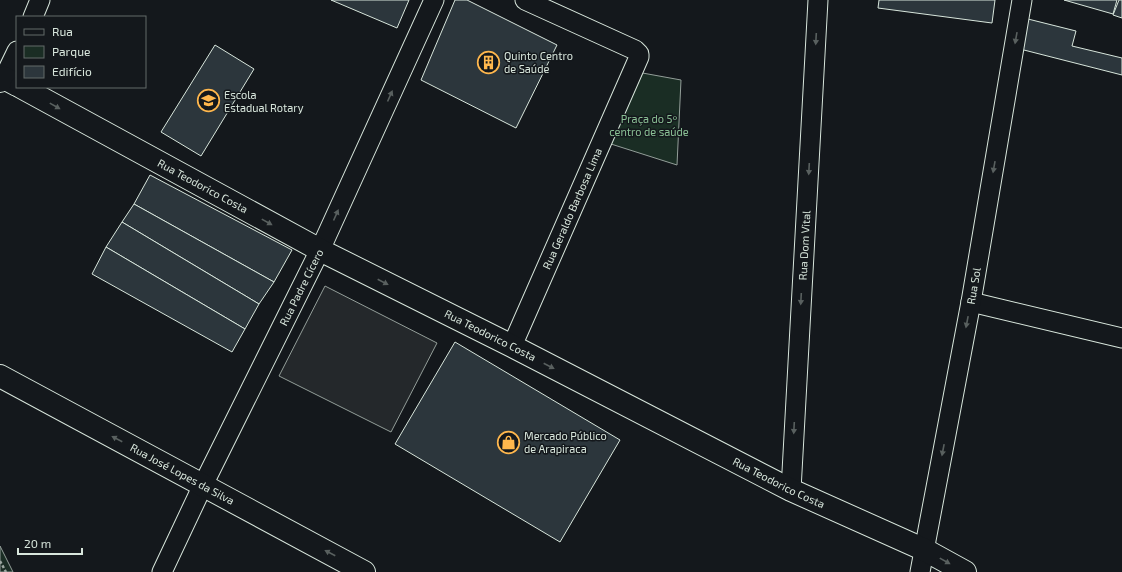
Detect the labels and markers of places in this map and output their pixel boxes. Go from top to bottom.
building icon: Quinto Centro de Saúde [475,49,501,75]
place label: Quinto Centro de Saúde [504,49,573,75]
school or university icon: Escola Estadual Rotary [195,88,221,114]
place label: Escola Estadual Rotary [224,88,304,114]
shop icon: Mercado Público de Arapiraca [495,429,521,455]
place label: Mercado Público de Arapiraca [524,429,607,455]

